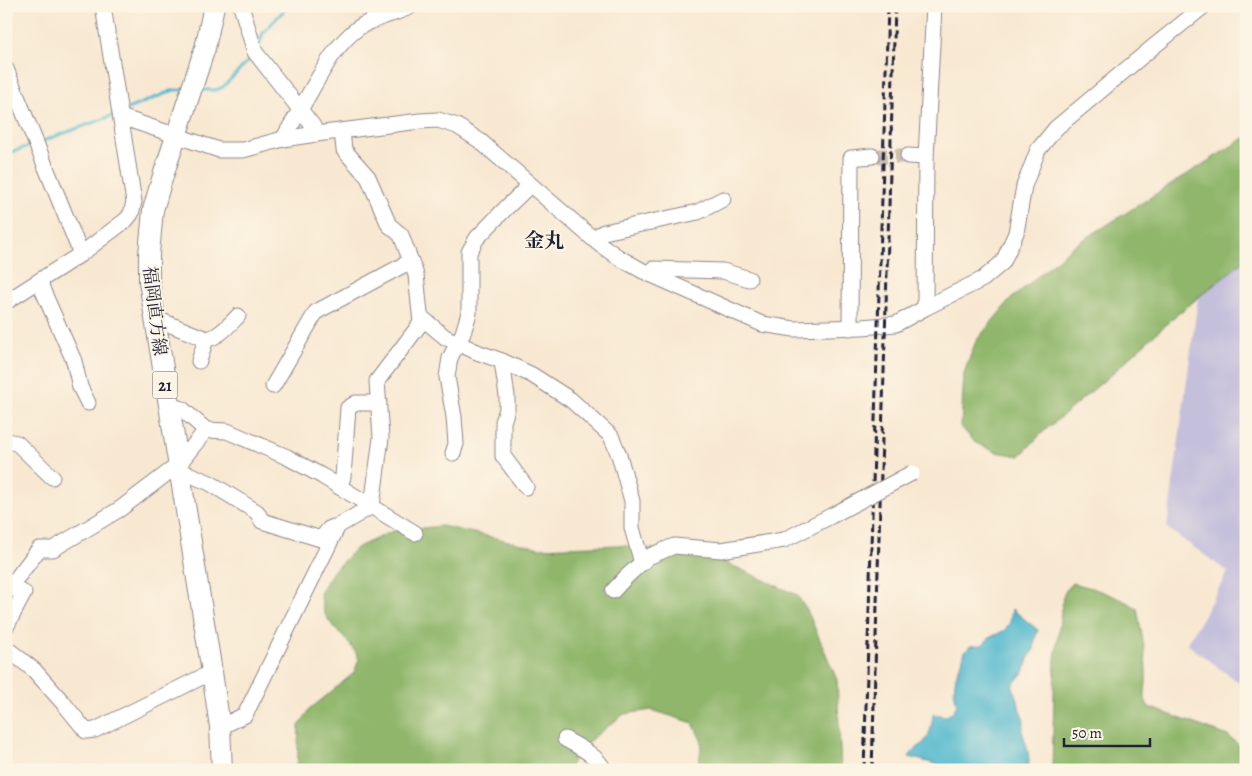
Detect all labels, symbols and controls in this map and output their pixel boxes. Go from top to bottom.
district label: 金丸 [524,227,564,254]
street label: 福岡直方線 [138,265,172,357]
road number: 21 [152,372,178,398]
scale bar [1064,716,1151,748]
text: 50 m [1072,723,1102,743]

